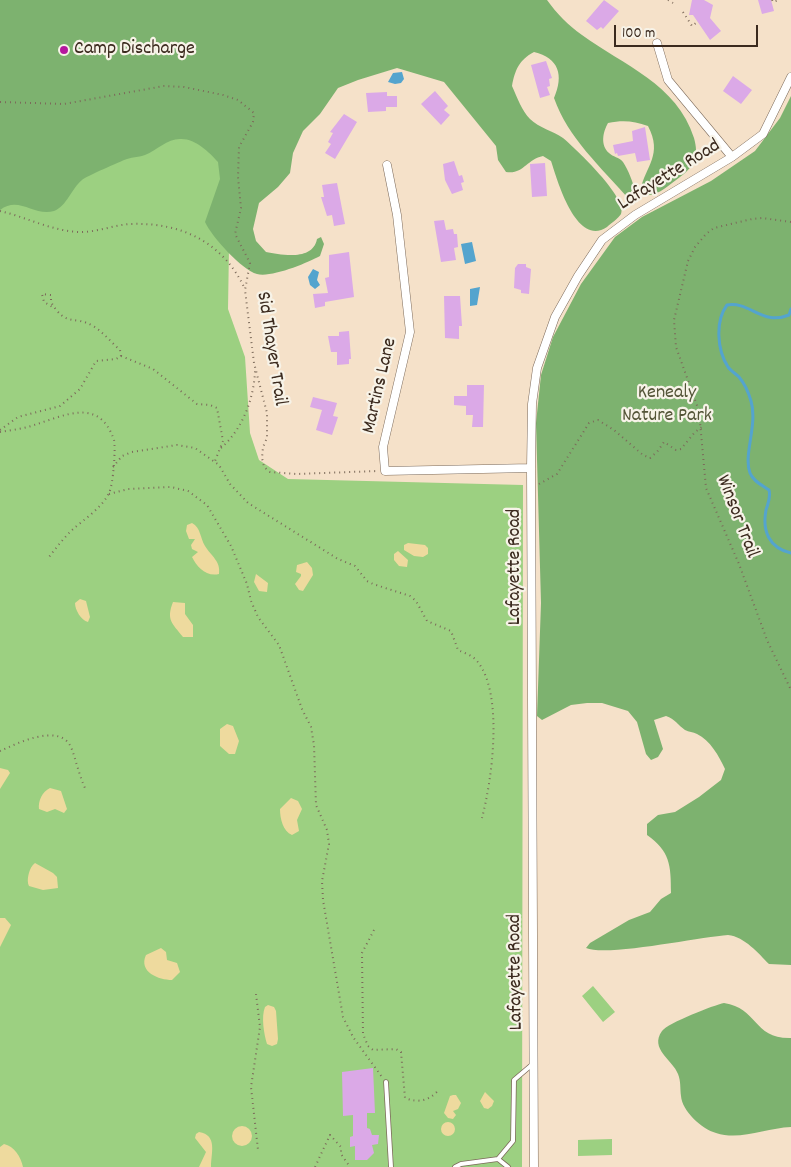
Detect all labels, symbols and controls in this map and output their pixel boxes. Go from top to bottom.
scale bar [616,15,760,47]
text: 100 m [622,23,655,45]
place label: Camp Discharge [74,38,195,62]
marker: Camp Discharge [58,44,70,56]
street label: Lafayette Road [614,135,726,217]
street label: Sid Thayer Trail [249,290,291,408]
street label: Martins Lane [358,336,404,436]
park label: Kenealy Nature Park [622,382,712,429]
street label: Winsor Trail [709,472,763,562]
street label: Lafayette Road [504,509,528,625]
street label: Lafayette Road [504,914,530,1030]

